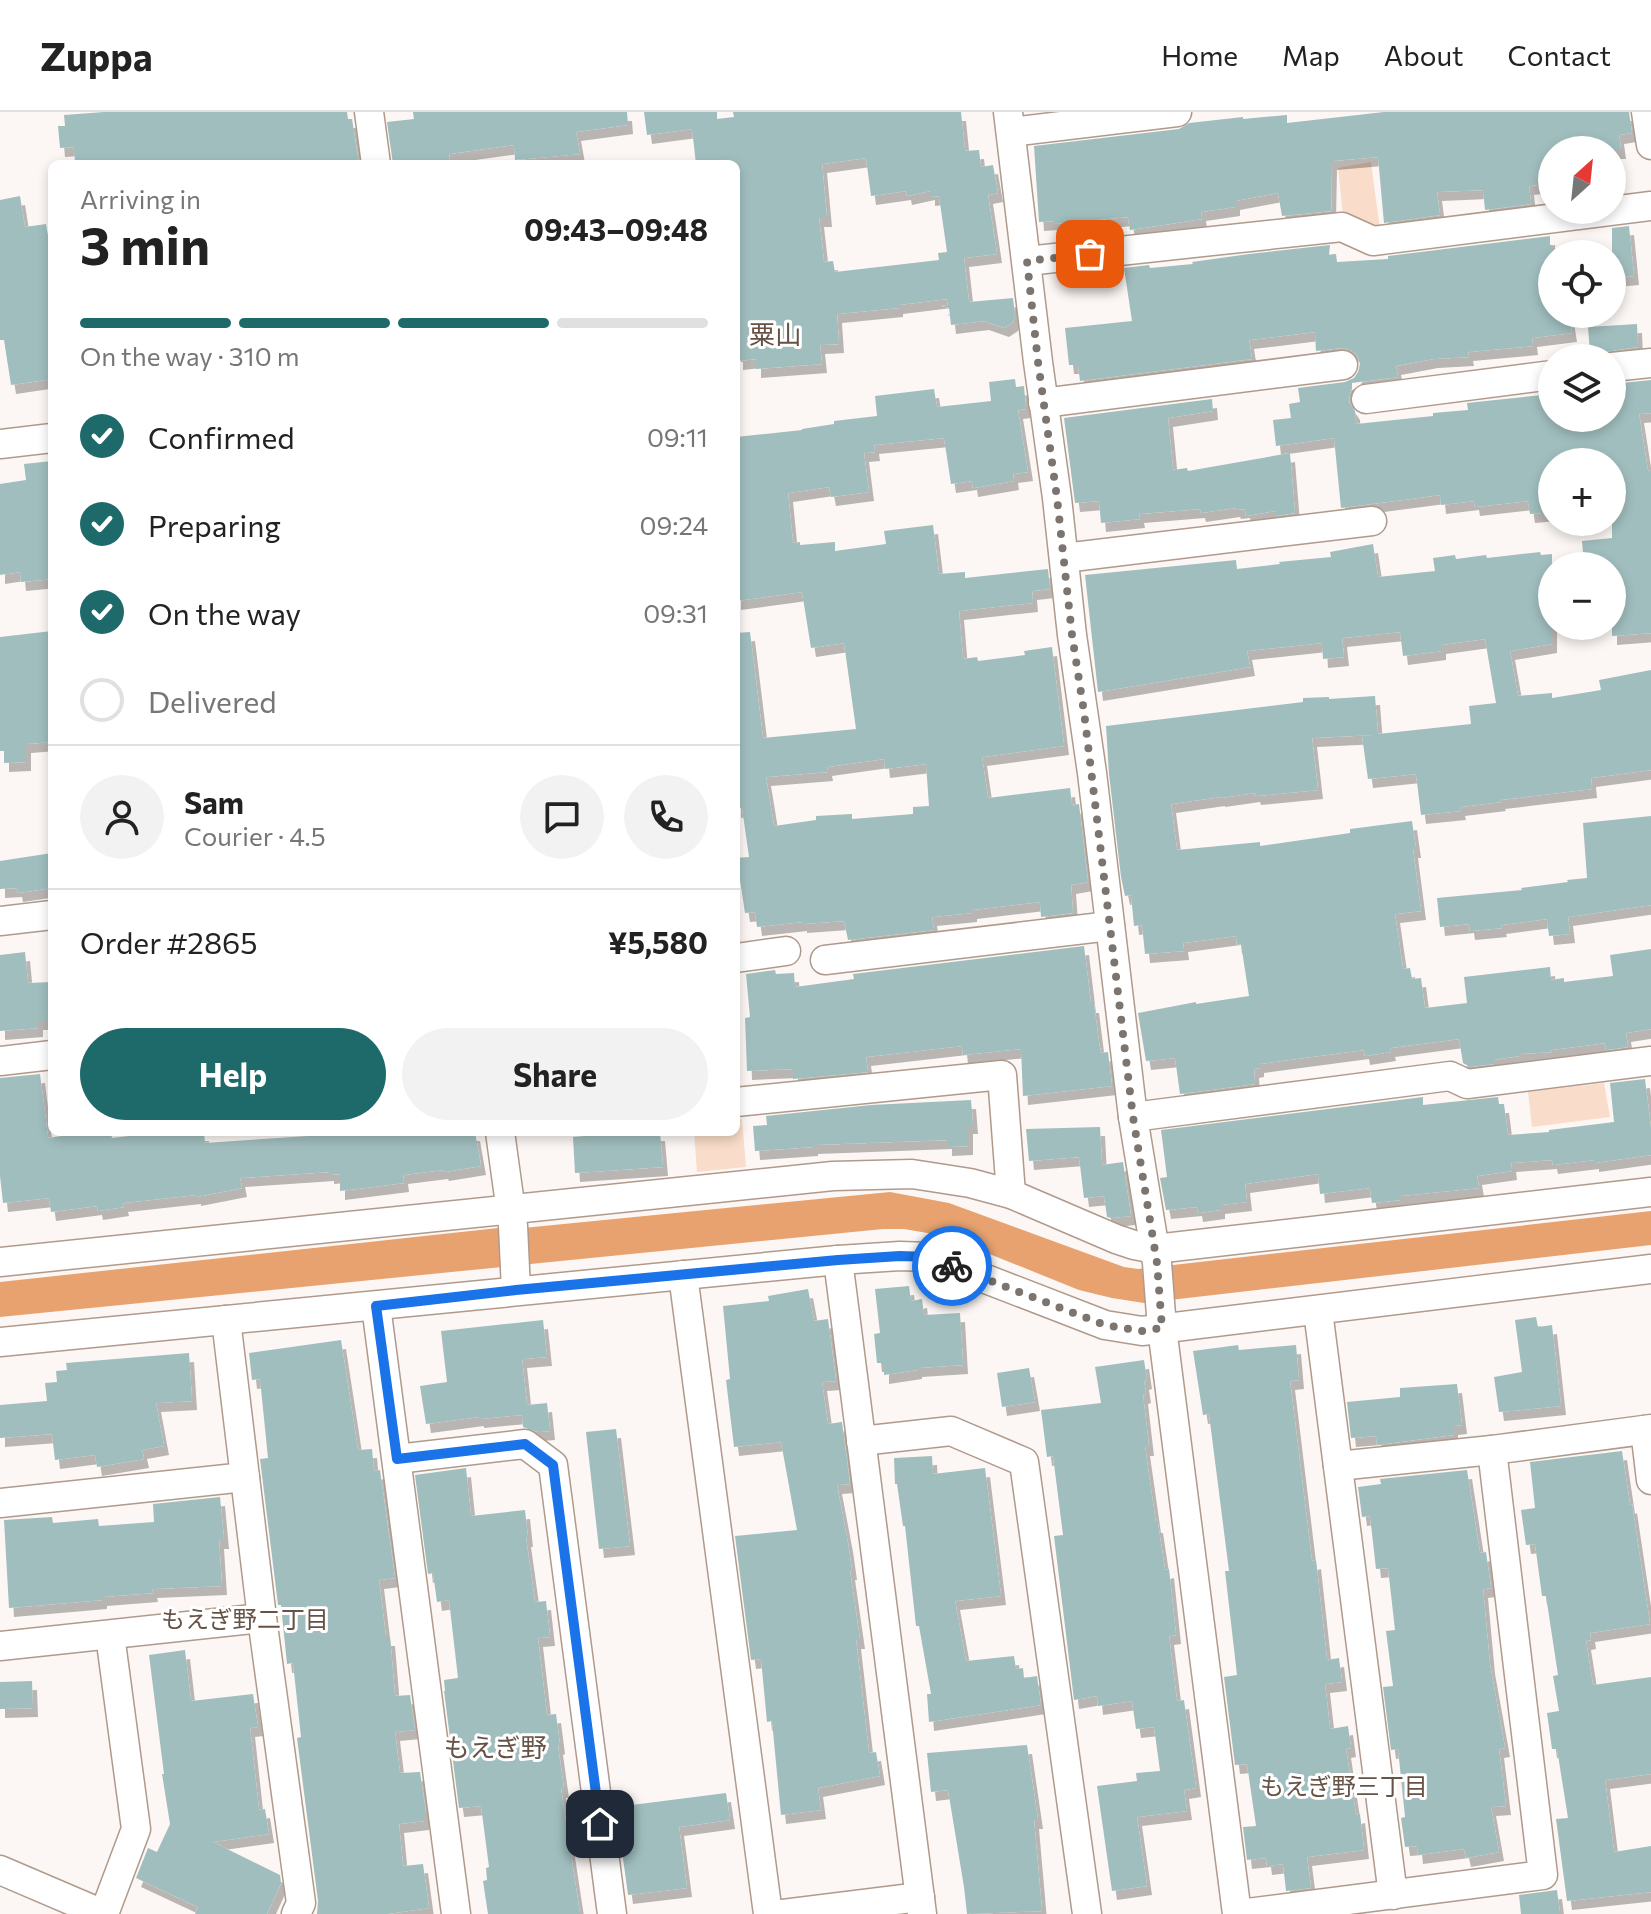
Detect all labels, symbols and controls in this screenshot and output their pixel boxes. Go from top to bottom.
text: Zuppa [40,32,153,79]
text: Home [1161,38,1238,72]
text: Map [1282,38,1340,72]
text: About [1384,38,1464,72]
text: Contact [1508,38,1611,72]
north arrow [1538,136,1626,224]
map controls [1538,136,1626,640]
text: Arriving in [80,183,201,214]
text: 09:43–09:48 [524,210,708,247]
text: 3 min [80,212,210,276]
pin [1056,220,1124,288]
icon: bag [1068,232,1112,276]
button: locate [1538,240,1626,328]
district label: 粟山 [749,318,801,349]
text: On the way · 310 m [80,340,299,371]
button: layers [1538,344,1626,432]
icon: check [80,414,124,458]
text: Confirmed [148,418,295,455]
text: 09:11 [647,421,708,452]
button: + [1538,448,1626,536]
icon: check [80,502,124,546]
text: Preparing [148,506,281,543]
text: 09:24 [640,509,708,540]
button: − [1538,552,1626,640]
icon: check [80,590,124,634]
text: On the way [148,594,301,631]
text: 09:31 [643,597,708,628]
text: Delivered [148,682,277,719]
button: person [80,775,164,859]
button: chat [520,775,604,859]
button: phone [624,775,708,859]
text: Sam [184,783,244,820]
text: Courier · 4.5 [184,820,326,851]
text: Order #2865 [80,923,258,960]
text: ¥5,580 [608,923,708,960]
button: Help [80,1028,386,1120]
button: Share [402,1028,708,1120]
courier [912,1226,992,1306]
icon: bike [930,1244,974,1288]
district label: もえぎ野二丁目 [161,1604,329,1633]
district label: もえぎ野 [443,1731,547,1762]
district label: もえぎ野三丁目 [1260,1771,1428,1800]
pin [566,1790,634,1858]
icon: home [578,1802,622,1846]

